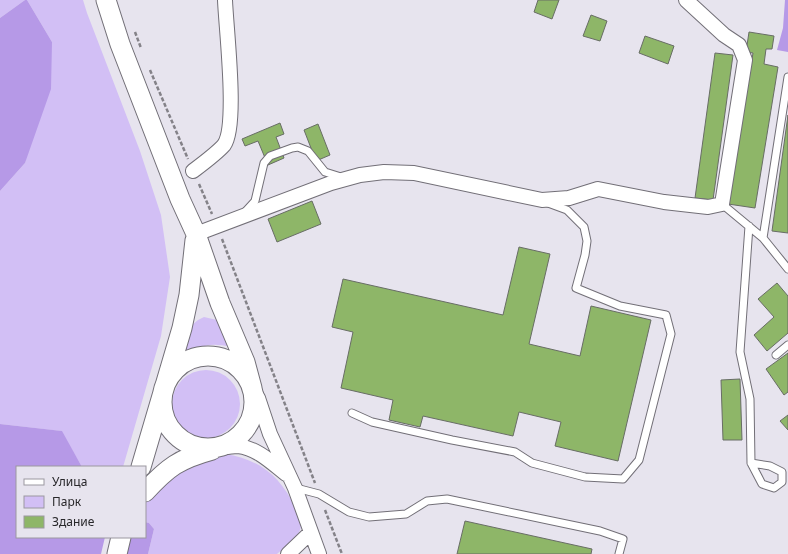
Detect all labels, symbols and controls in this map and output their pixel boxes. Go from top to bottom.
legend [16,466,146,538]
text: Улица [52,473,87,490]
text: Парк [52,493,82,510]
text: Здание [52,513,95,530]

